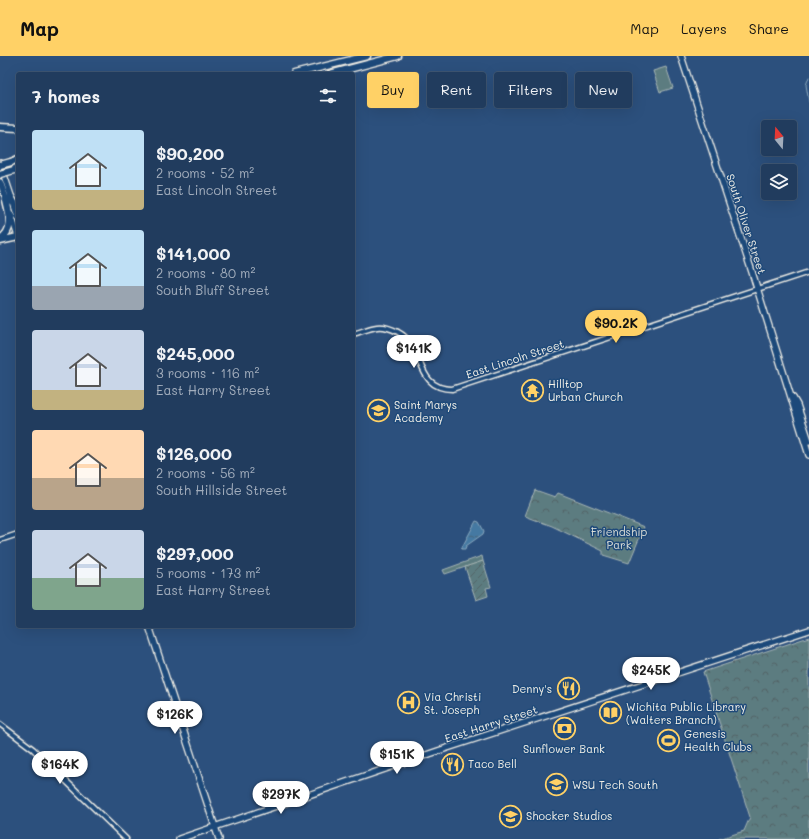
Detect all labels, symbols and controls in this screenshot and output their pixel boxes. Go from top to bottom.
text: Map [20,16,59,41]
text: Map [630,19,659,38]
text: Layers [681,19,727,38]
text: Share [749,19,789,38]
chip: Buy [367,72,419,108]
chip: Rent [427,72,486,108]
chip: Filters [494,72,567,108]
chip: New [575,72,632,108]
text: 7 homes [32,85,100,107]
icon: filters [317,85,339,107]
north arrow [761,120,797,156]
map controls [761,120,797,200]
text: $90,200 [156,142,224,164]
icon: home [64,146,112,194]
text: 2 rooms · 52 m² [156,164,254,181]
button: layers [761,164,797,200]
street label: South Oliver Street [723,172,770,276]
text: East Lincoln Street [156,181,277,198]
text: $141,000 [156,242,230,264]
icon: home [64,246,112,294]
text: 2 rooms · 80 m² [156,264,255,281]
text: South Bluff Street [156,281,269,298]
pin: $90.2K [583,310,649,344]
text: $90.2K [594,314,638,331]
pin: $141K [386,335,442,369]
street label: East Lincoln Street [464,336,566,381]
text: $141K [396,339,432,356]
text: $245,000 [156,342,235,364]
icon: home [64,346,112,394]
text: 3 rooms · 116 m² [156,364,259,381]
place label: Hilltop Urban Church [548,376,623,404]
temple icon: Hilltop Urban Church [519,377,545,403]
text: East Harry Street [156,381,271,398]
place label: Saint Marys Academy [394,397,457,425]
school or university icon: Saint Marys Academy [366,398,392,424]
text: $126,000 [156,442,232,464]
icon: home [64,446,112,494]
text: 2 rooms · 56 m² [156,464,255,481]
text: South Hillside Street [156,481,287,498]
park label: Friendship Park [591,524,648,552]
text: $297,000 [156,542,234,564]
icon: home [64,546,112,594]
text: 5 rooms · 173 m² [156,564,260,581]
text: East Harry Street [156,581,271,598]
pin: $245K [623,657,679,691]
text: $245K [631,661,671,678]
restaurant icon: Denny's [555,676,581,702]
place label: Denny's [512,681,552,696]
place label: Via Christi St. Joseph [424,689,481,717]
hospital icon: Via Christi St. Joseph [395,690,421,716]
place label: Wichita Public Library (Walters Branch) [626,699,746,727]
library icon: Wichita Public Library (Walters Branch) [597,700,623,726]
pin: $126K [147,701,203,735]
street label: East Harry Street [442,701,539,746]
text: $126K [156,705,194,722]
bank icon: Sunflower Bank [551,716,577,742]
place label: Genesis Health Clubs [684,726,752,754]
sports icon: Genesis Health Clubs [655,727,681,753]
pin: $151K [369,741,425,775]
place label: Sunflower Bank [523,741,605,756]
text: $151K [379,745,415,762]
pin: $164K [32,751,88,785]
restaurant icon: Taco Bell [439,751,465,777]
text: $164K [41,755,79,772]
place label: Taco Bell [468,756,517,771]
school or university icon: WSU Tech South [544,772,570,798]
place label: WSU Tech South [572,777,658,792]
pin: $297K [253,781,309,815]
text: $297K [262,785,300,802]
school or university icon: Shocker Studios [497,803,523,829]
place label: Shocker Studios [526,808,612,823]

